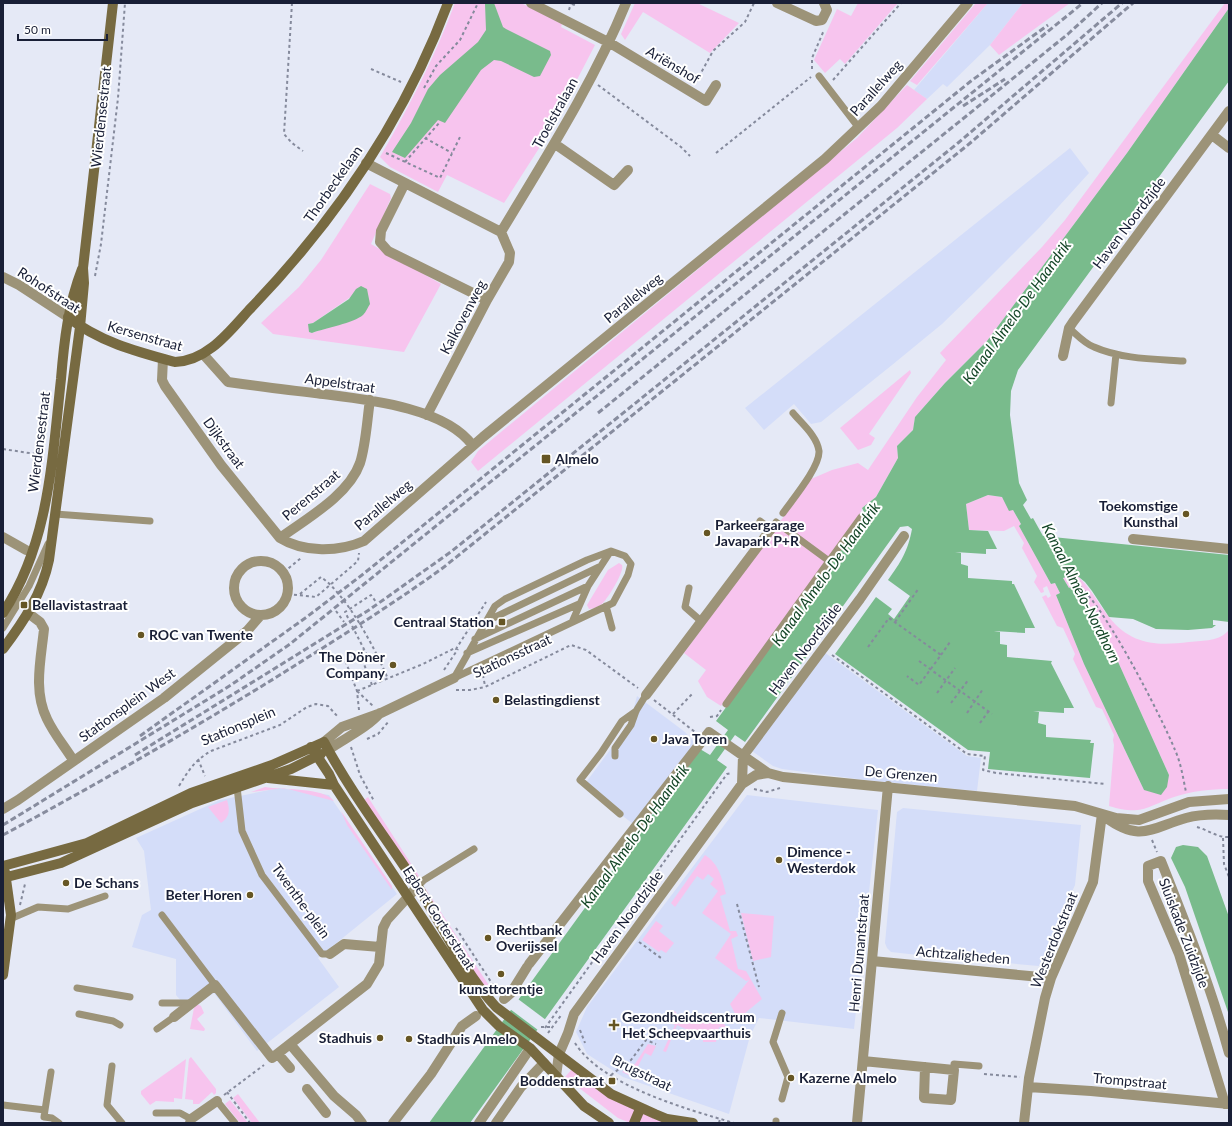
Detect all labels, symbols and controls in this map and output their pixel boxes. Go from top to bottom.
scale bar [18,16,107,42]
text: 50 m [24,22,51,37]
street label: Ariënshof [643,42,703,87]
street label: Parallelweg [846,56,905,119]
street label: Wierdensestraat [87,66,114,168]
street label: Troelstralaan [528,74,581,151]
street label: Thorbeckelaan [300,142,365,225]
street label: Haven Noordzijde [1089,173,1169,272]
water label: Kanaal Almelo-De Haandrik [958,235,1075,387]
street label: Rohofstraat [15,263,84,316]
street label: Parallelweg [600,269,665,326]
street label: Kalkovenweg [436,277,489,357]
street label: Kersenstraat [106,317,185,354]
street label: Appelstraat [304,369,376,396]
street label: Wierdensestraat [24,391,53,493]
street label: Dijkstraat [200,414,249,472]
place label: Almelo [554,450,599,467]
marker: Almelo [540,453,552,465]
street label: Perenstraat [278,465,343,524]
street label: Parallelweg [350,476,415,534]
water label: Kanaal Almelo-De Haandrik [767,497,884,649]
place label: Toekomstige Kunsthal [1099,497,1179,530]
marker: Toekomstige Kunsthal [1181,509,1191,519]
place label: Parkeergarage Javapark P+R [715,516,805,549]
water label: Kanaal Almelo-Nordhorn [1039,520,1125,665]
marker: Parkeergarage Javapark P+R [702,528,712,538]
place label: Bellavistastraat [32,596,129,613]
street label: Haven Noordzijde [765,599,845,698]
marker: Bellavistastraat [19,600,29,610]
place label: Centraal Station [394,613,494,630]
marker: Centraal Station [497,617,507,627]
place label: ROC van Twente [149,626,253,643]
marker: ROC van Twente [136,630,146,640]
street label: Stationsstraat [470,630,554,681]
place label: The Döner Company [319,648,386,681]
marker: The Döner Company [388,660,398,670]
street label: Stationsplein West [75,664,178,745]
place label: Belastingdienst [504,691,601,708]
marker: Belastingdienst [491,695,501,705]
street label: Stationsplein [198,702,278,749]
place label: Java Toren [662,730,727,747]
marker: Java Toren [649,734,659,744]
water label: Kanaal Almelo-De Haandrik [576,759,693,911]
street label: De Grenzen [864,762,938,785]
place label: Dimence - Westerdok [787,843,856,876]
marker: Dimence - Westerdok [774,855,784,865]
street label: Twenthe-plein [269,860,334,941]
street label: Egbert Gorterstraat [400,863,479,973]
street label: Haven Noordzijde [587,867,666,966]
place label: De Schans [74,874,139,891]
street label: Sluiskade Zuidzijde [1156,875,1213,990]
marker: De Schans [61,878,71,888]
place label: Beter Horen [166,886,242,903]
street label: Westerdokstraat [1027,889,1081,990]
marker: Beter Horen [245,890,255,900]
street label: Henri Dunantstraat [845,893,872,1013]
place label: Rechtbank Overijssel [496,921,563,954]
marker: Rechtbank Overijssel [483,933,493,943]
street label: Achtzaligheden [915,942,1011,967]
marker: kunsttorentje [496,969,506,979]
place label: kunsttorentje [459,980,543,997]
place label: Gezondheidscentrum Het Scheepvaarthuis [622,1008,755,1041]
marker: Gezondheidscentrum Het Scheepvaarthuis [609,1020,619,1030]
place label: Stadhuis [319,1029,372,1046]
place label: Stadhuis Almelo [417,1030,517,1047]
marker: Stadhuis [375,1033,385,1043]
marker: Stadhuis Almelo [404,1034,414,1044]
street label: Brugstraat [610,1051,675,1094]
place label: Kazerne Almelo [799,1069,897,1086]
street label: Trompstraat [1093,1069,1168,1092]
place label: Boddenstraat [520,1072,605,1089]
marker: Kazerne Almelo [786,1073,796,1083]
marker: Boddenstraat [607,1076,617,1086]

